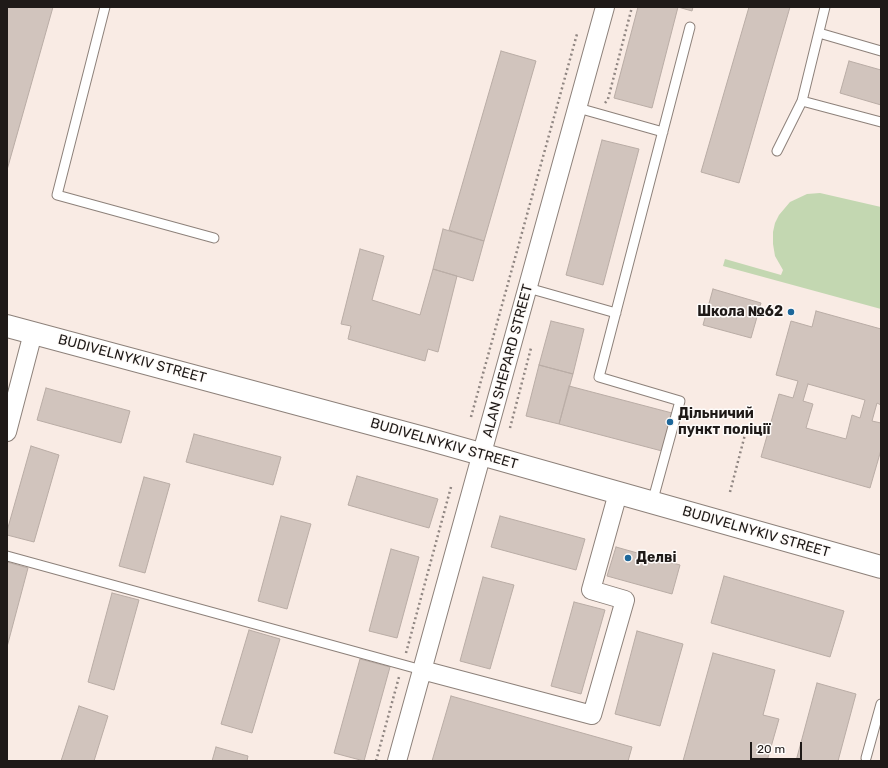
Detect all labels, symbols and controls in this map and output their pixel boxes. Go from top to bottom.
street label: ALAN SHEPARD STREET [479,283,537,439]
place label: Школа №62 [697,304,783,320]
marker: Школа №62 [786,307,796,317]
street label: BUDIVELNYKIV STREET [56,331,208,387]
place label: Дільничий пункт поліції [678,406,770,438]
street label: BUDIVELNYKIV STREET [368,415,520,473]
marker: Дільничий пункт поліції [665,417,675,427]
street label: BUDIVELNYKIV STREET [680,503,832,561]
place label: Делві [636,550,676,566]
marker: Делві [623,553,633,563]
scale bar [752,734,804,760]
text: 20 m [757,742,785,756]

